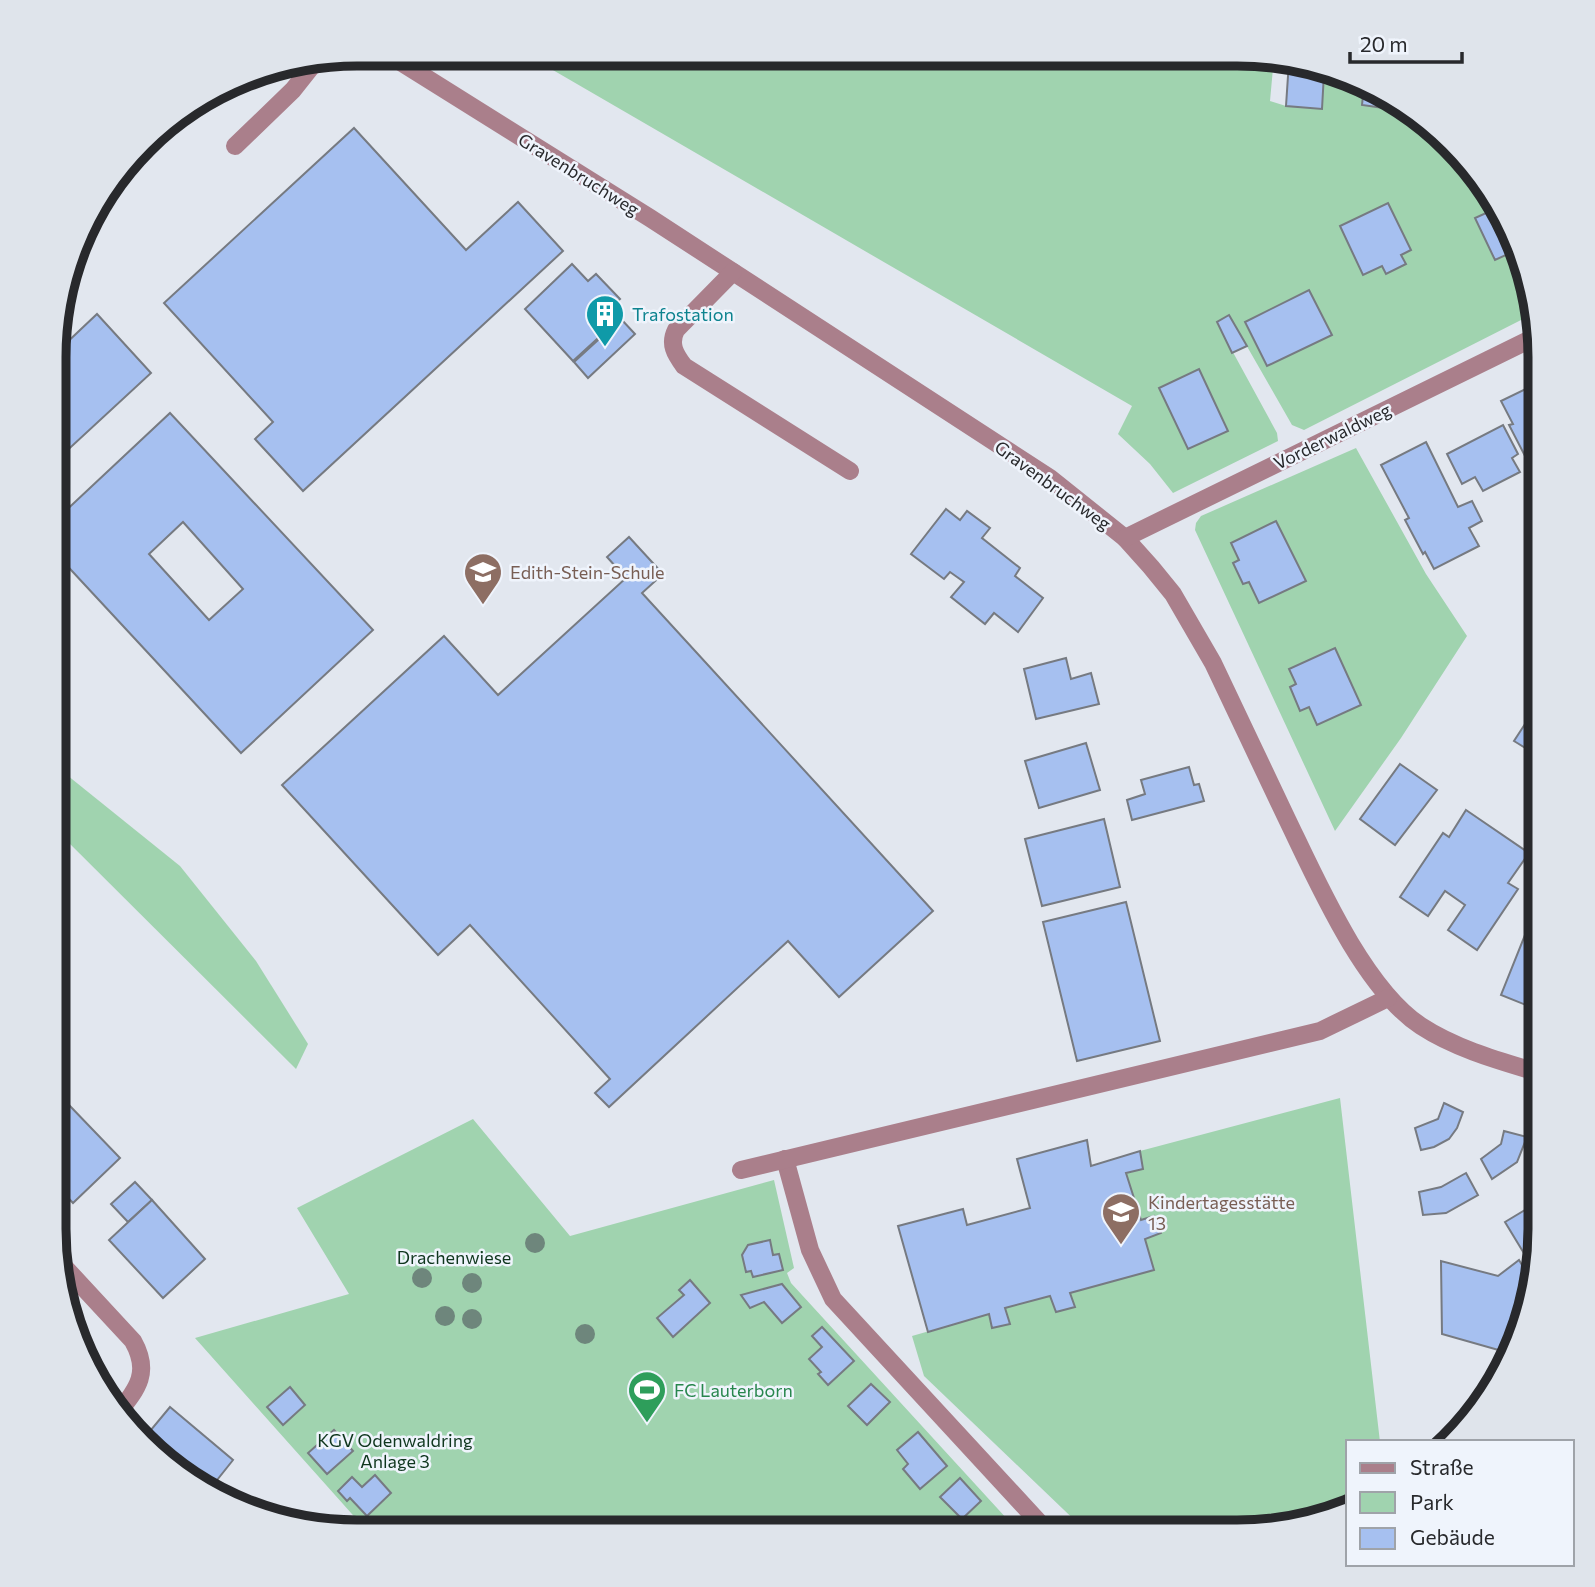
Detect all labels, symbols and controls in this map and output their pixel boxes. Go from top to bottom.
scale bar [1350,21,1462,65]
text: 20 m [1360,31,1408,56]
street label: Gravenbruchweg [514,128,644,220]
building icon: Trafostation [584,293,626,348]
place label: Trafostation [632,303,734,325]
street label: Vorderwaldweg [1270,398,1394,474]
street label: Gravenbruchweg [991,435,1116,535]
school or university icon: Edith-Stein-Schule [462,551,504,606]
place label: Edith-Stein-Schule [510,561,665,583]
school or university icon: Kindertagesstätte 13 [1100,1191,1142,1246]
place label: Kindertagesstätte 13 [1148,1191,1295,1234]
park label: Drachenwiese [397,1246,511,1268]
sports icon: FC Lauterborn [626,1369,668,1424]
place label: FC Lauterborn [674,1379,793,1401]
park label: KGV Odenwaldring Anlage 3 [317,1429,473,1472]
legend [1346,1440,1574,1566]
text: Straße [1410,1454,1474,1479]
text: Park [1410,1489,1454,1514]
text: Gebäude [1410,1524,1495,1549]

